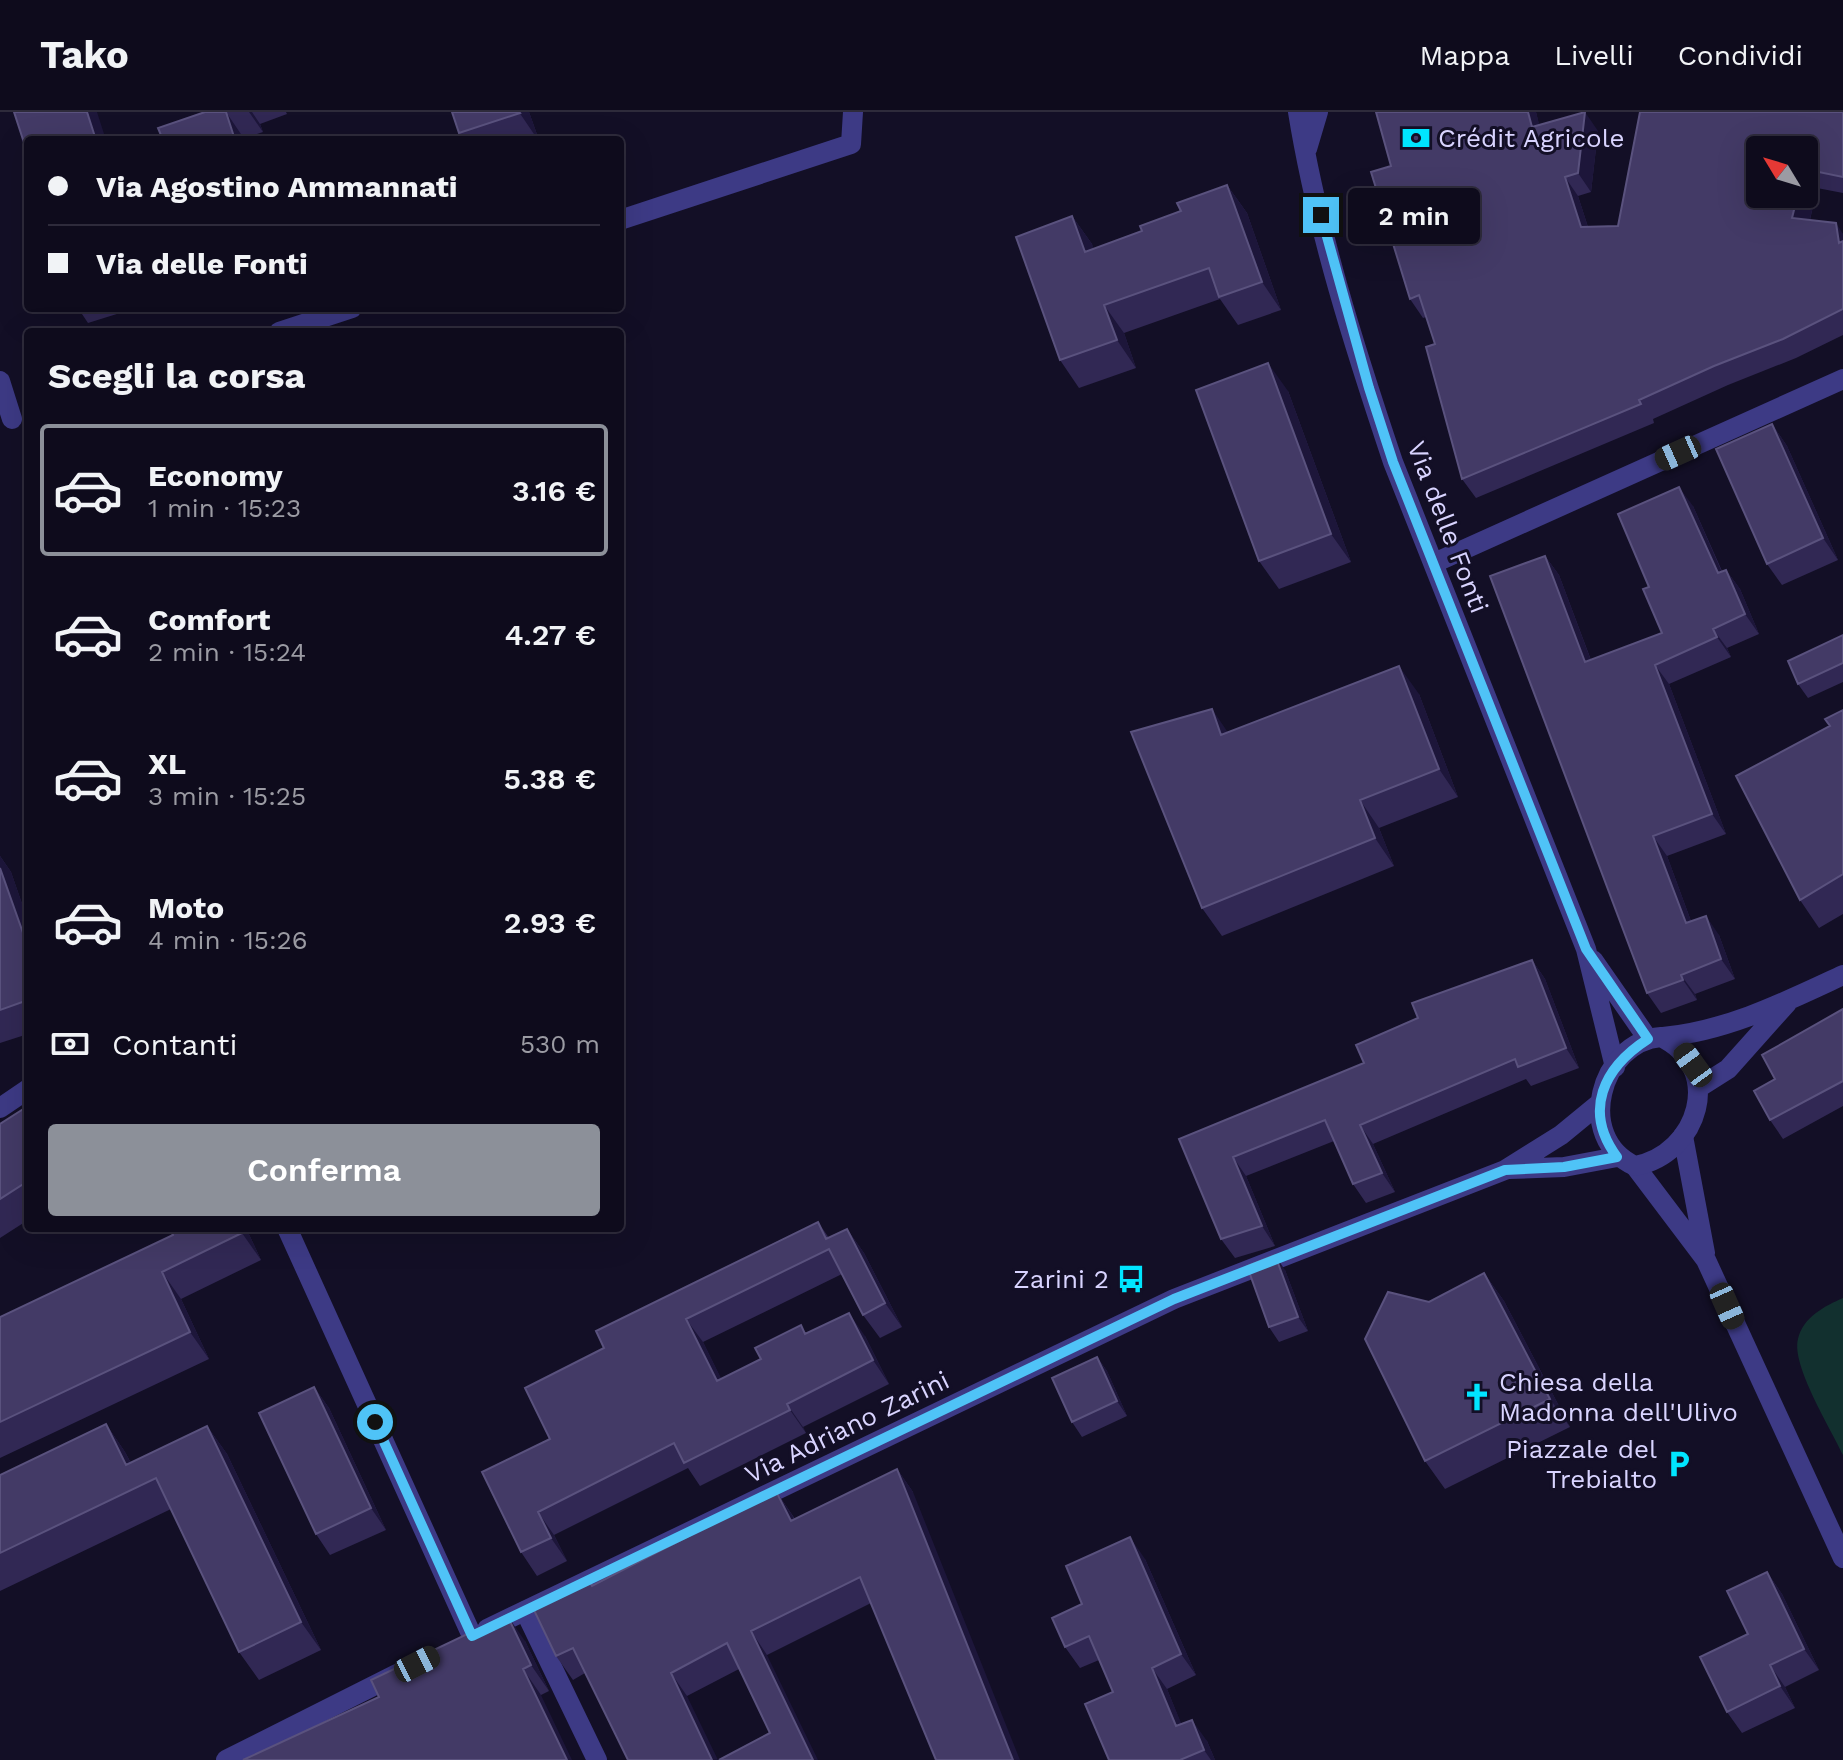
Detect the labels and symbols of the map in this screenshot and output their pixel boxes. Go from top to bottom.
bank icon: Crédit Agricole [1401,123,1431,153]
place label: Crédit Agricole [1438,123,1625,153]
north arrow [1746,136,1818,208]
callout: 2 min [1349,187,1481,243]
route end [1303,197,1339,233]
car [1651,432,1705,474]
street label: Via delle Fonti [1401,437,1495,617]
car [1669,1039,1717,1091]
place label: Zarini 2 [1013,1264,1109,1294]
bus stop icon: Zarini 2 [1116,1264,1146,1294]
car [1706,1279,1748,1333]
street label: Via Adriano Zarini [740,1365,954,1489]
place label: Chiesa della Madonna dell'Ulivo [1499,1367,1738,1427]
church icon: Chiesa della Madonna dell'Ulivo [1462,1382,1492,1412]
route start [357,1404,393,1440]
place label: Piazzale del Trebialto [1506,1434,1657,1494]
parking icon: Piazzale del Trebialto [1664,1449,1694,1479]
car [390,1642,444,1686]

